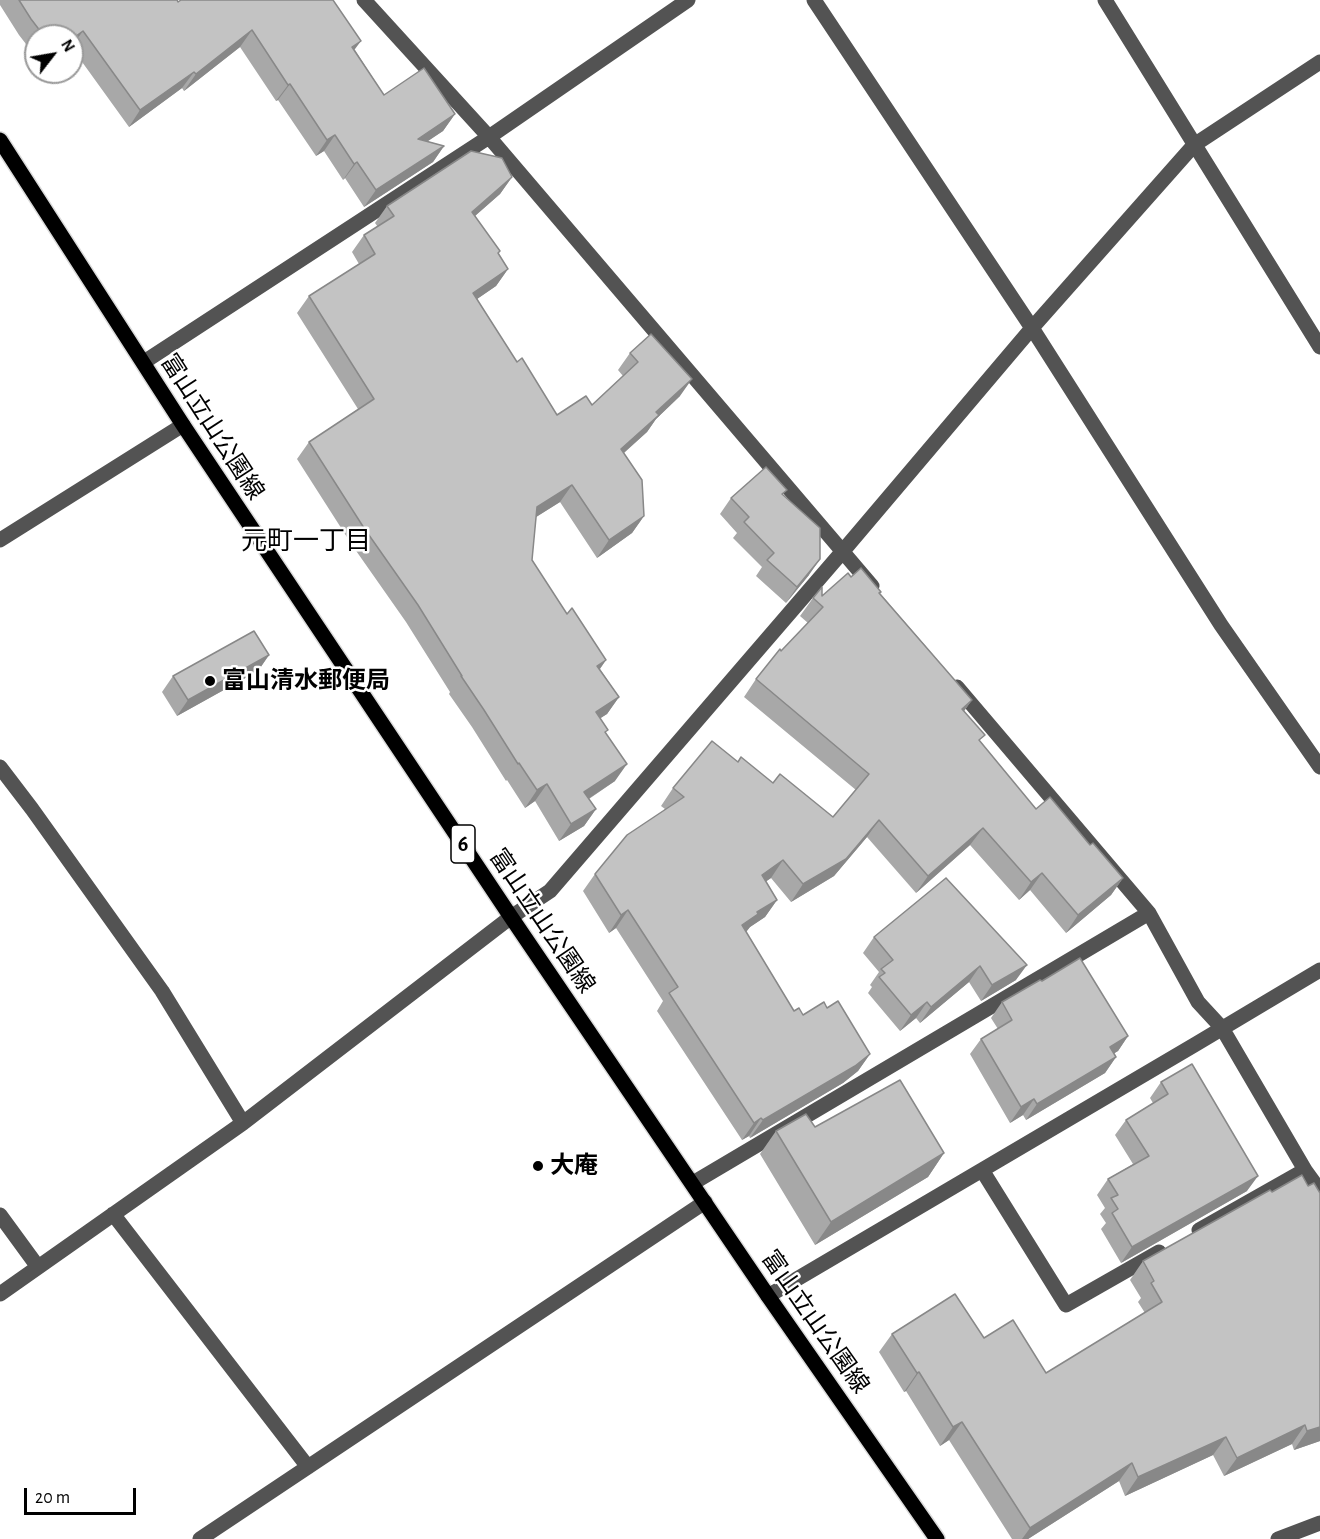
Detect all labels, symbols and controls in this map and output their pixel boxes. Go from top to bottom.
north arrow [24,24,84,84]
text: N [58,37,77,55]
street label: 富山立山公園線 [154,349,270,505]
district label: 元町一丁目 [241,525,371,557]
place label: 富山清水郵便局 [222,667,390,695]
marker: 富山清水郵便局 [203,674,217,688]
road number: 6 [451,825,475,863]
street label: 富山立山公園線 [483,843,601,999]
place label: 大庵 [550,1152,598,1180]
marker: 大庵 [531,1159,545,1173]
street label: 富山立山公園線 [755,1245,875,1399]
scale bar [27,1476,140,1514]
text: 20 m [35,1489,70,1507]

